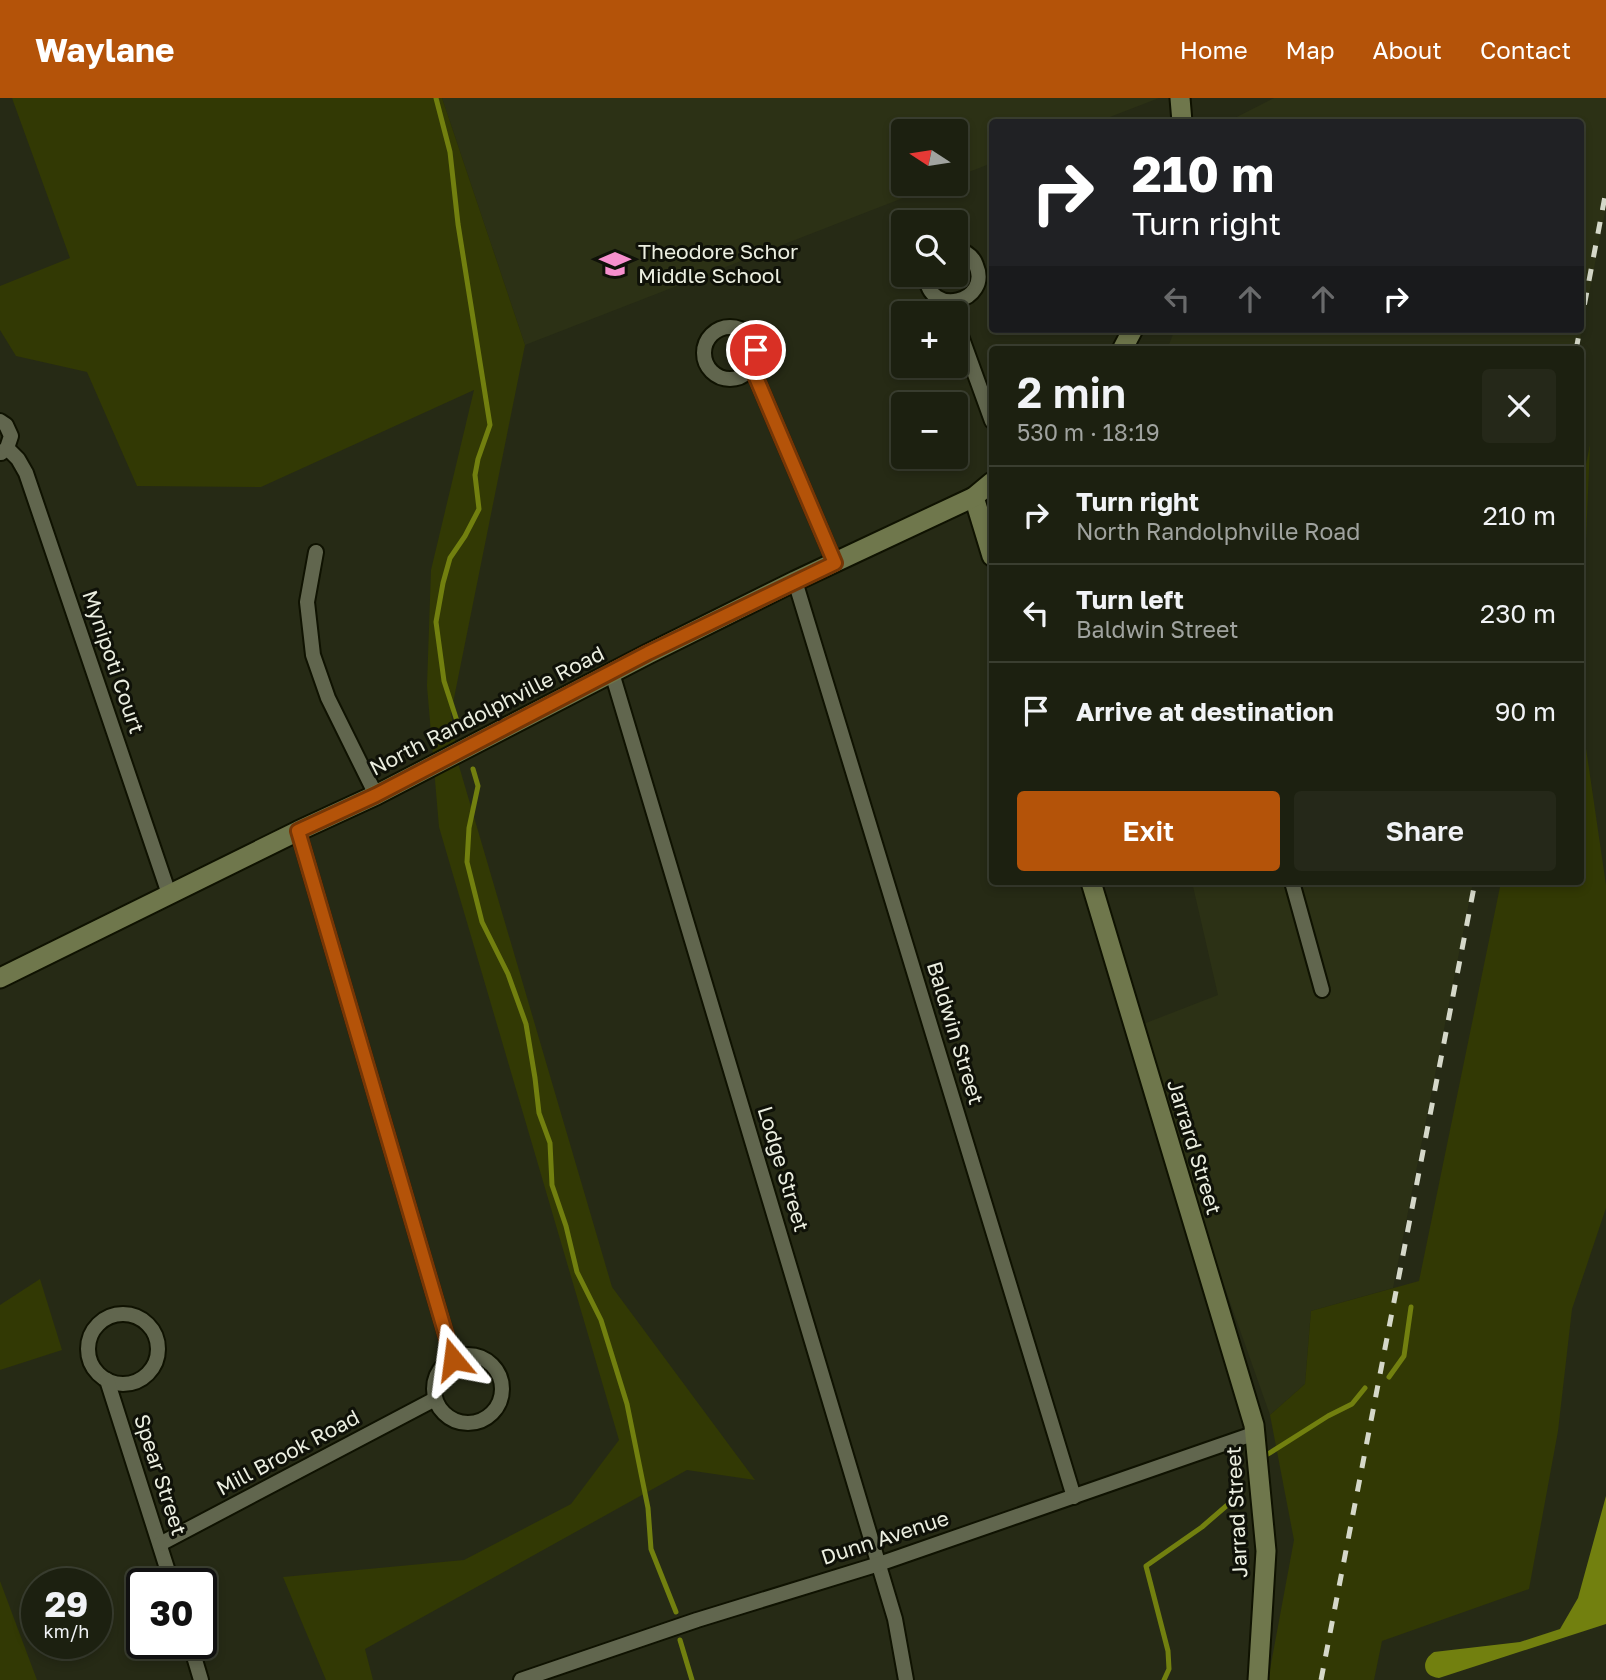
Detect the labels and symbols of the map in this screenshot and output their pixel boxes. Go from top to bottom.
north arrow [891,119,968,196]
place label: Theodore Schor Middle School [638,238,798,288]
school or university icon: Theodore Schor Middle School [598,247,632,281]
pin [726,320,786,380]
street label: Mynipoti Court [77,587,151,737]
street label: North Randolphville Road [365,640,608,781]
street label: Baldwin Street [922,958,990,1107]
street label: Jarrard Street [1162,1076,1228,1217]
street label: Lodge Street [753,1103,815,1235]
position arrow [416,1322,490,1396]
street label: Mill Brook Road [212,1404,363,1501]
street label: Spear Street [129,1411,193,1539]
street label: Jarrad Street [1220,1446,1252,1579]
street label: Dunn Avenue [818,1504,952,1570]
speed limit sign: 30 [126,1568,217,1659]

